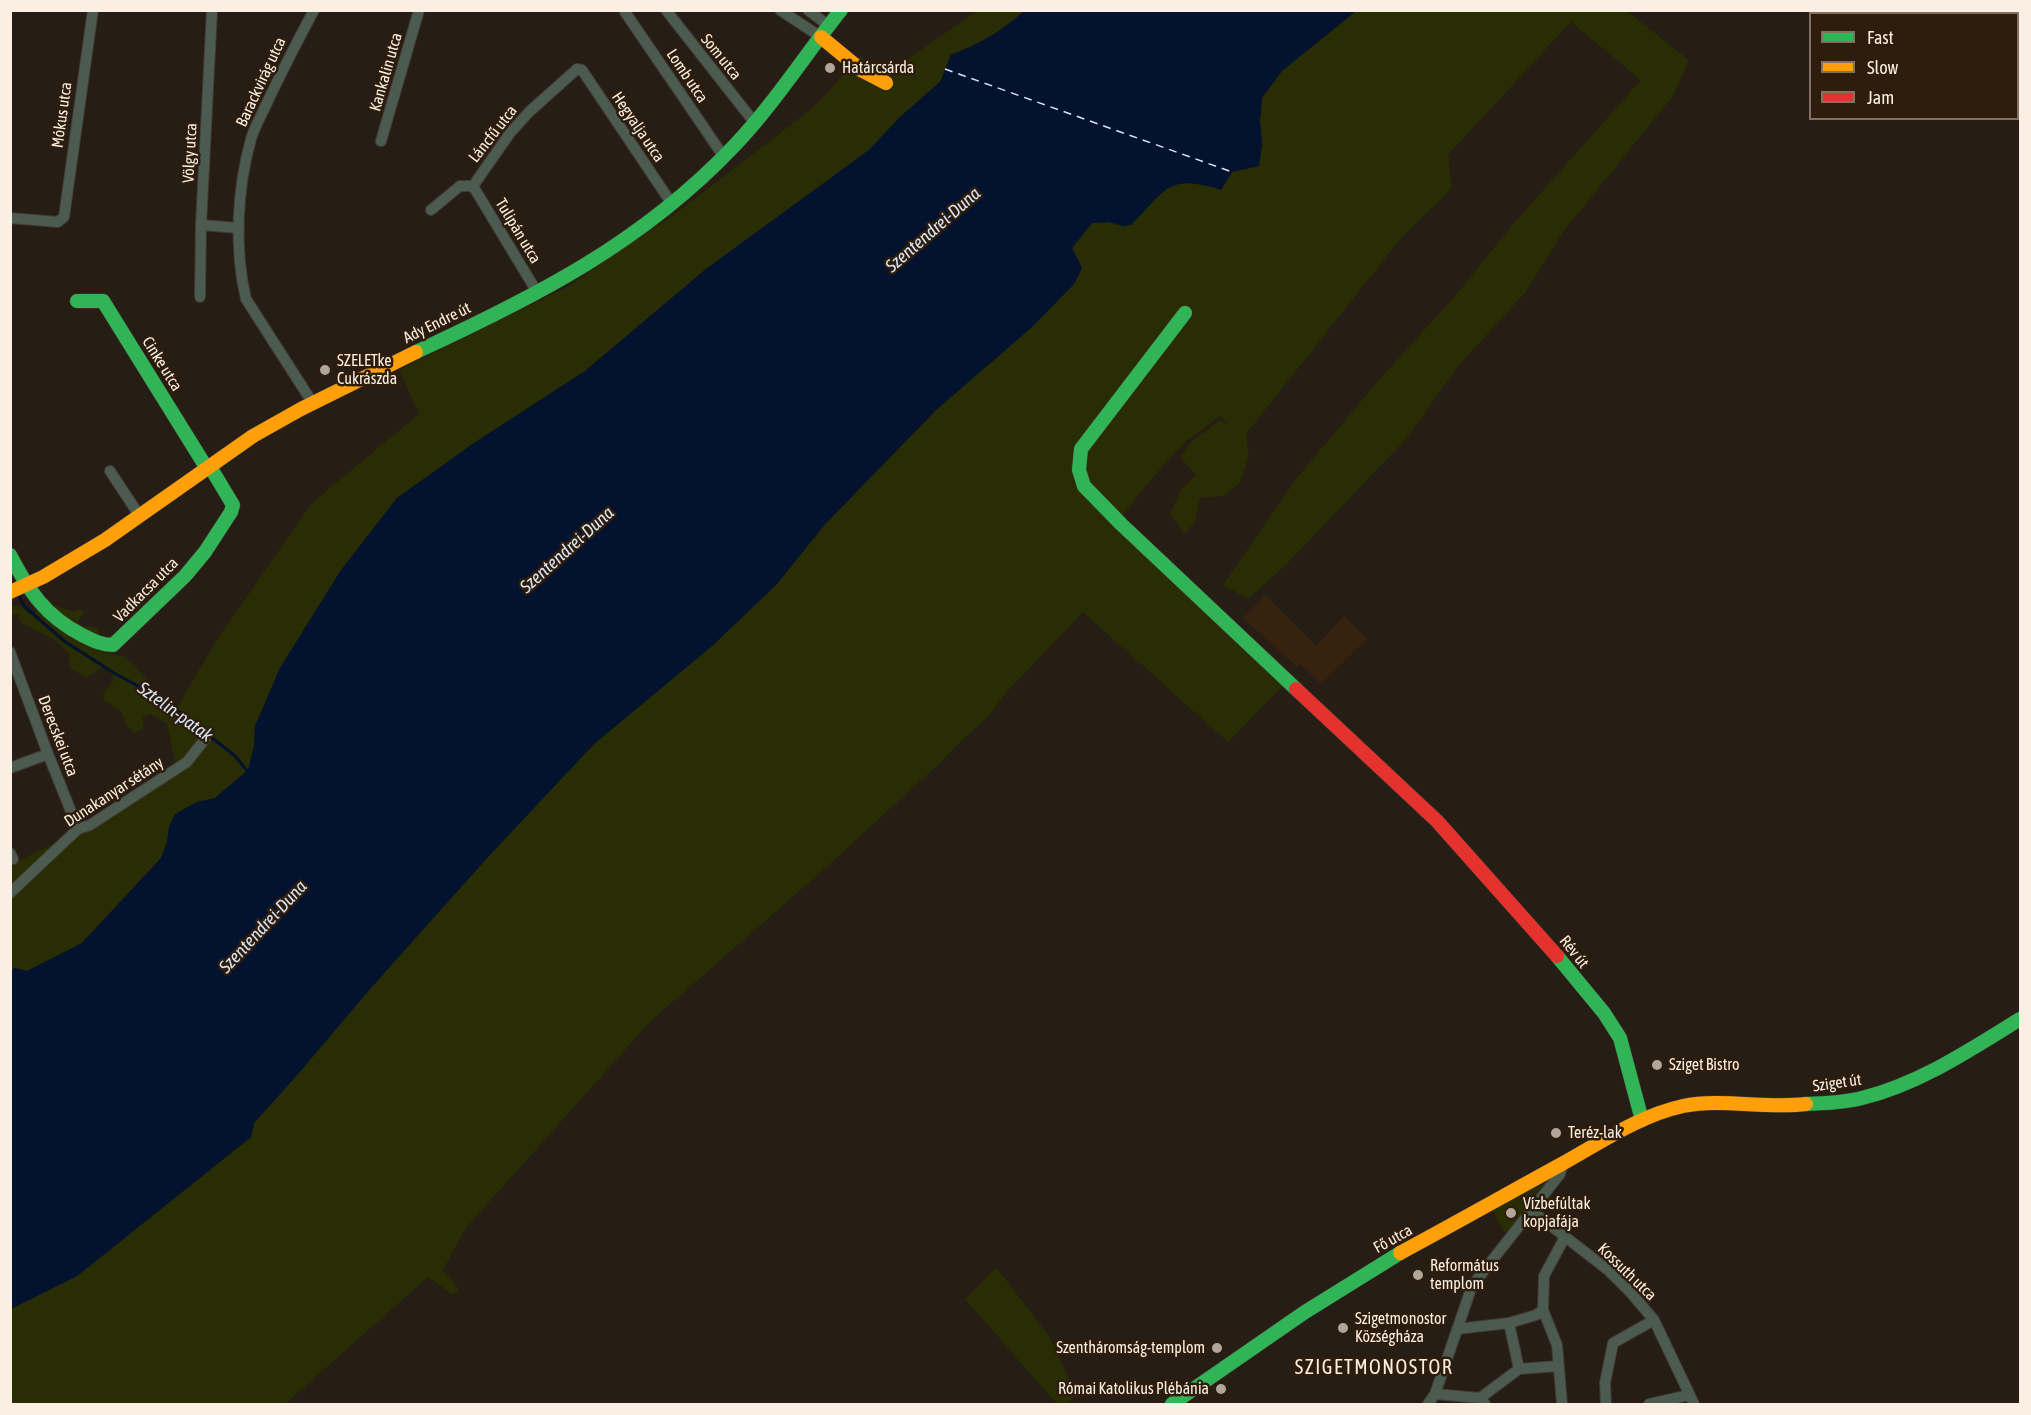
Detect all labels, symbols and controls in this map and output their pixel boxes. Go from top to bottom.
legend [1809,12,2019,120]
text: Fast [1867,27,1894,48]
street label: Som utca [697,30,745,84]
street label: Kankalin utca [366,31,406,113]
street label: Barackvirág utca [232,34,290,130]
street label: Lomb utca [662,46,712,106]
text: Slow [1867,57,1898,78]
place label: Határcsárda [842,58,914,78]
marker: Határcsárda [823,61,837,75]
street label: Mókus utca [48,81,76,149]
text: Jam [1867,87,1894,108]
street label: Hegyalja utca [608,88,668,166]
street label: Láncfű utca [465,102,521,166]
street label: Völgy utca [179,122,201,184]
water label: Szentendrei-Duna [881,183,985,277]
street label: Tulipán utca [491,195,545,267]
street label: Ady Endre út [400,298,474,348]
street label: Cinke utca [138,333,186,395]
place label: SZELETke Cukrászda [337,351,397,389]
marker: SZELETke Cukrászda [318,363,332,377]
water label: Szentendrei-Duna [516,502,618,598]
street label: Vadkacsa utca [110,554,182,626]
water label: Sztelin-patak [133,678,217,746]
street label: Derecskei utca [34,693,82,779]
street label: Dunakanyar sétány [61,753,167,831]
water label: Szentendrei-Duna [215,876,311,978]
street label: Rév út [1555,932,1593,972]
place label: Sziget Bistro [1669,1055,1740,1075]
marker: Sziget Bistro [1650,1058,1664,1072]
street label: Sziget út [1811,1070,1863,1096]
place label: Teréz-lak [1568,1123,1622,1143]
marker: Teréz-lak [1549,1126,1563,1140]
place label: Vízbefúltak kopjafája [1523,1194,1591,1232]
marker: Vízbefúltak kopjafája [1504,1206,1518,1220]
street label: Fő utca [1370,1221,1416,1257]
street label: Kossuth utca [1594,1239,1660,1305]
place label: Református templom [1430,1256,1499,1294]
marker: Református templom [1411,1268,1425,1282]
place label: Szigetmonostor Községháza [1355,1309,1446,1347]
marker: Szigetmonostor Községháza [1336,1321,1350,1335]
place label: Szentháromság-templom [1056,1338,1205,1358]
marker: Szentháromság-templom [1210,1341,1224,1355]
district label: SZIGETMONOSTOR [1295,1356,1453,1380]
place label: Római Katolikus Plébánia [1058,1379,1209,1399]
marker: Római Katolikus Plébánia [1214,1382,1228,1396]

